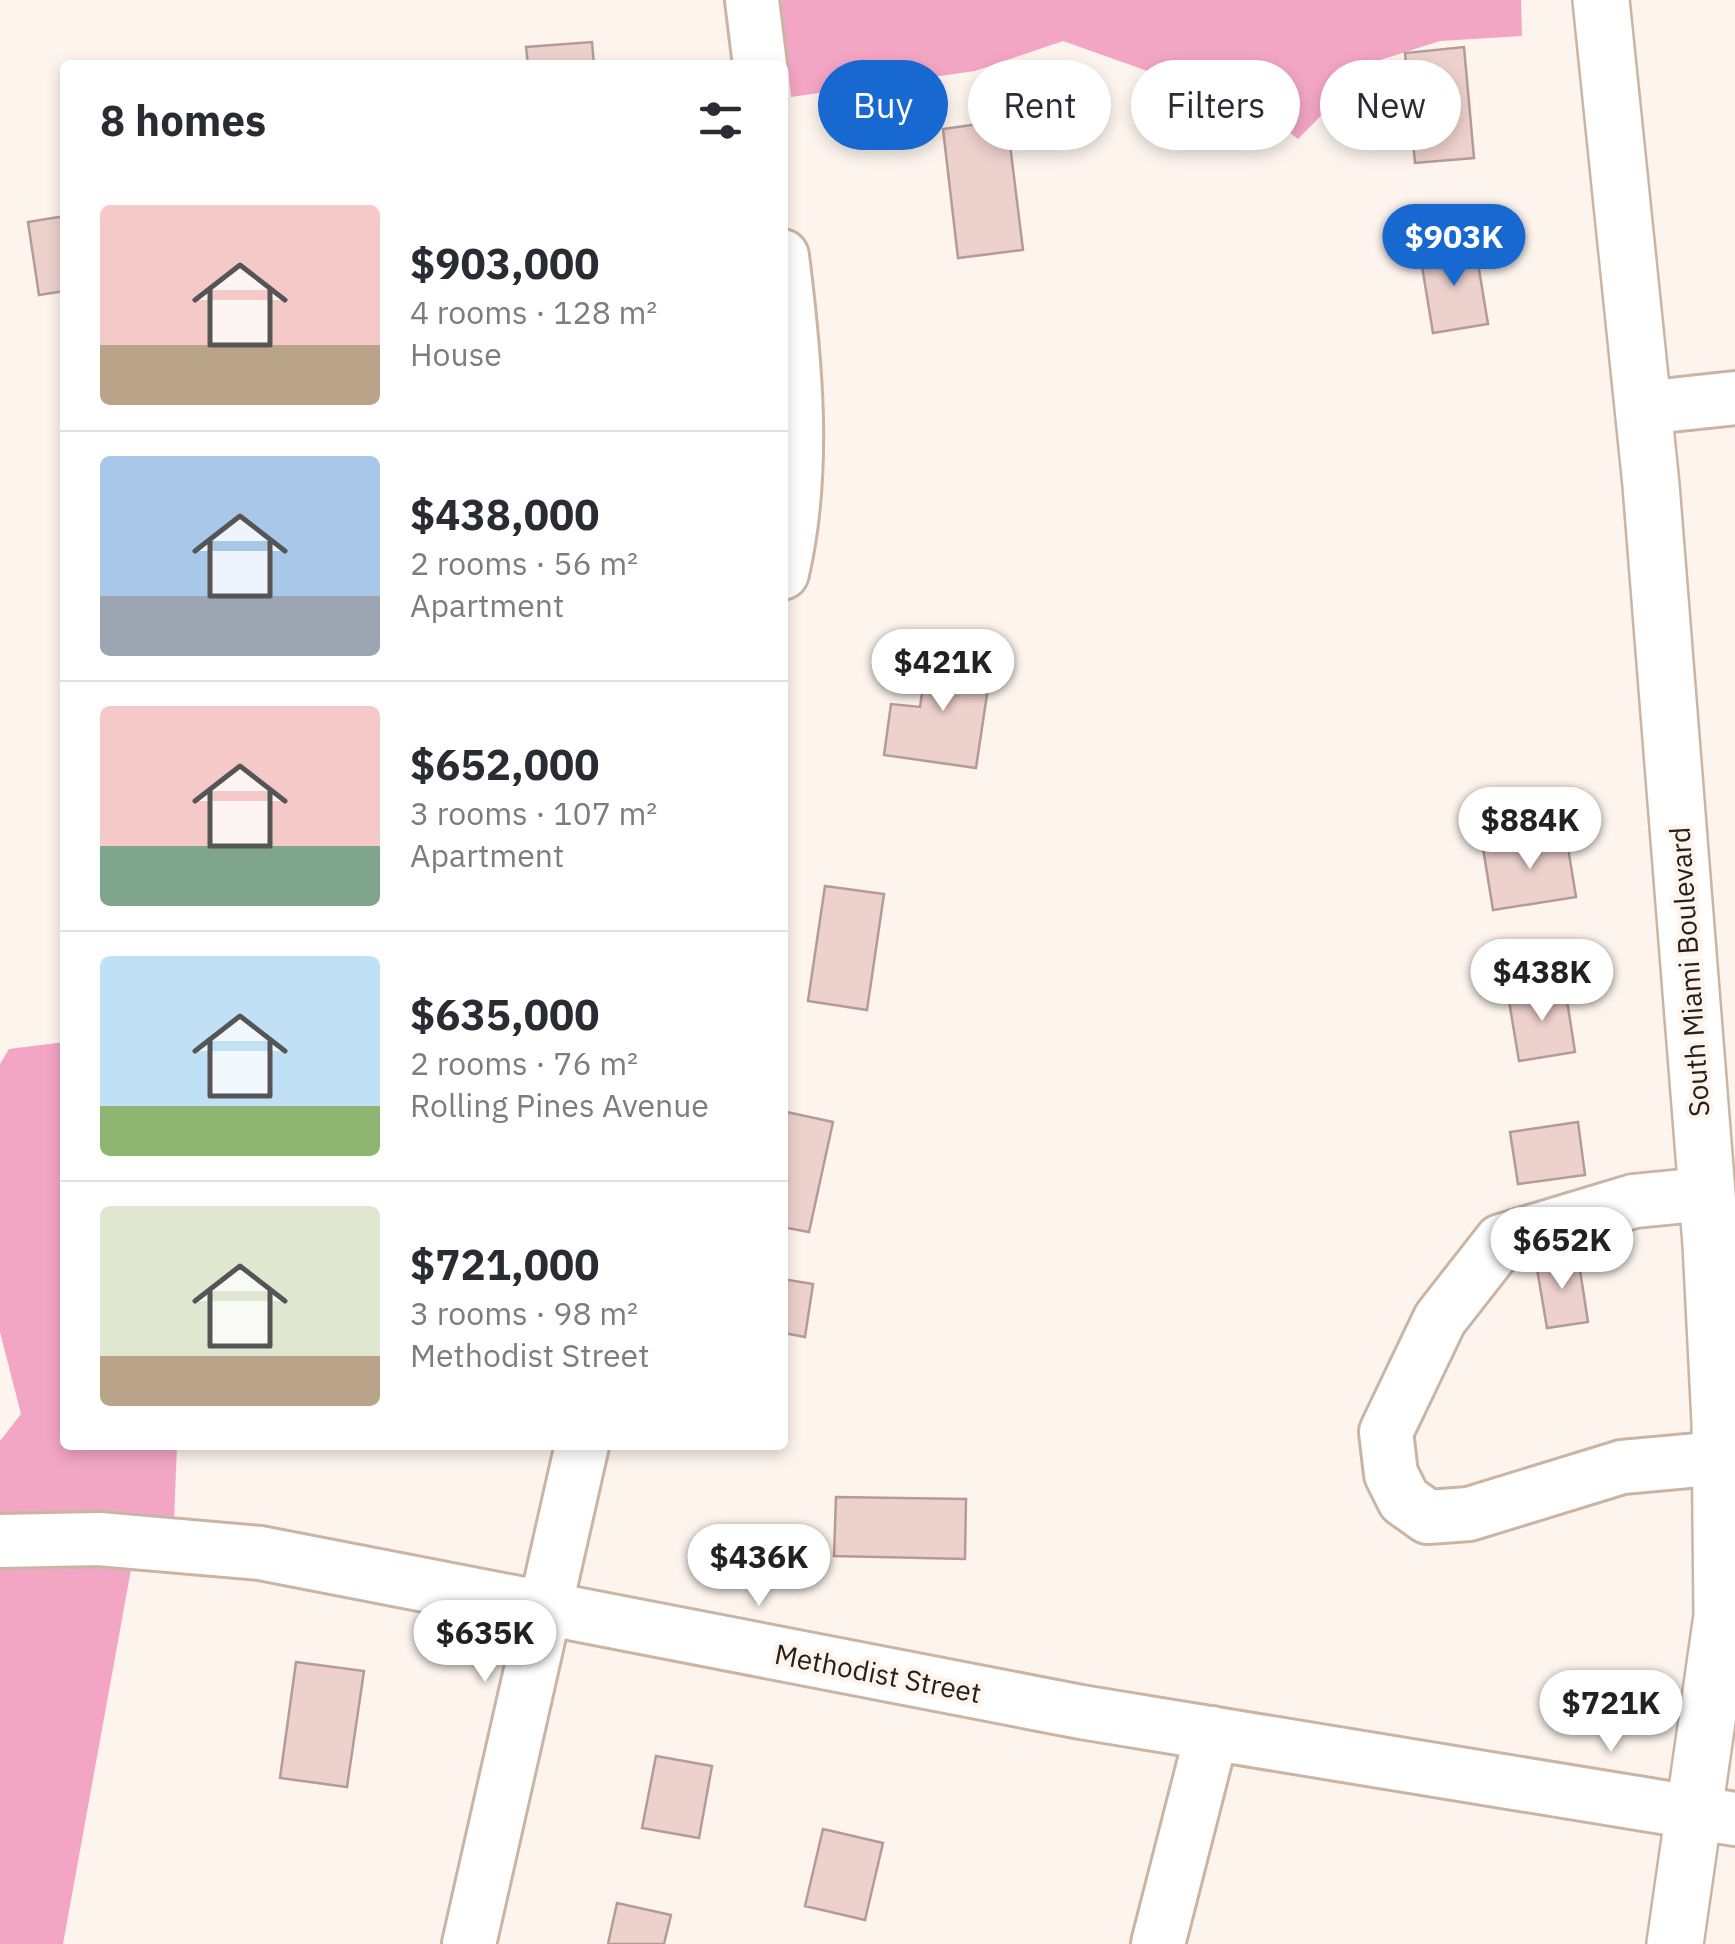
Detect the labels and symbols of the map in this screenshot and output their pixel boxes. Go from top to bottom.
pin: $903K [1384,204,1524,289]
pin: $421K [873,629,1013,714]
pin: $884K [1460,787,1600,872]
street label: South Miami Boulevard [1660,826,1718,1118]
pin: $438K [1472,939,1612,1024]
pin: $652K [1492,1207,1632,1292]
pin: $436K [689,1524,829,1609]
pin: $635K [415,1600,555,1685]
street label: Methodist Street [772,1635,984,1711]
pin: $721K [1541,1670,1681,1755]

